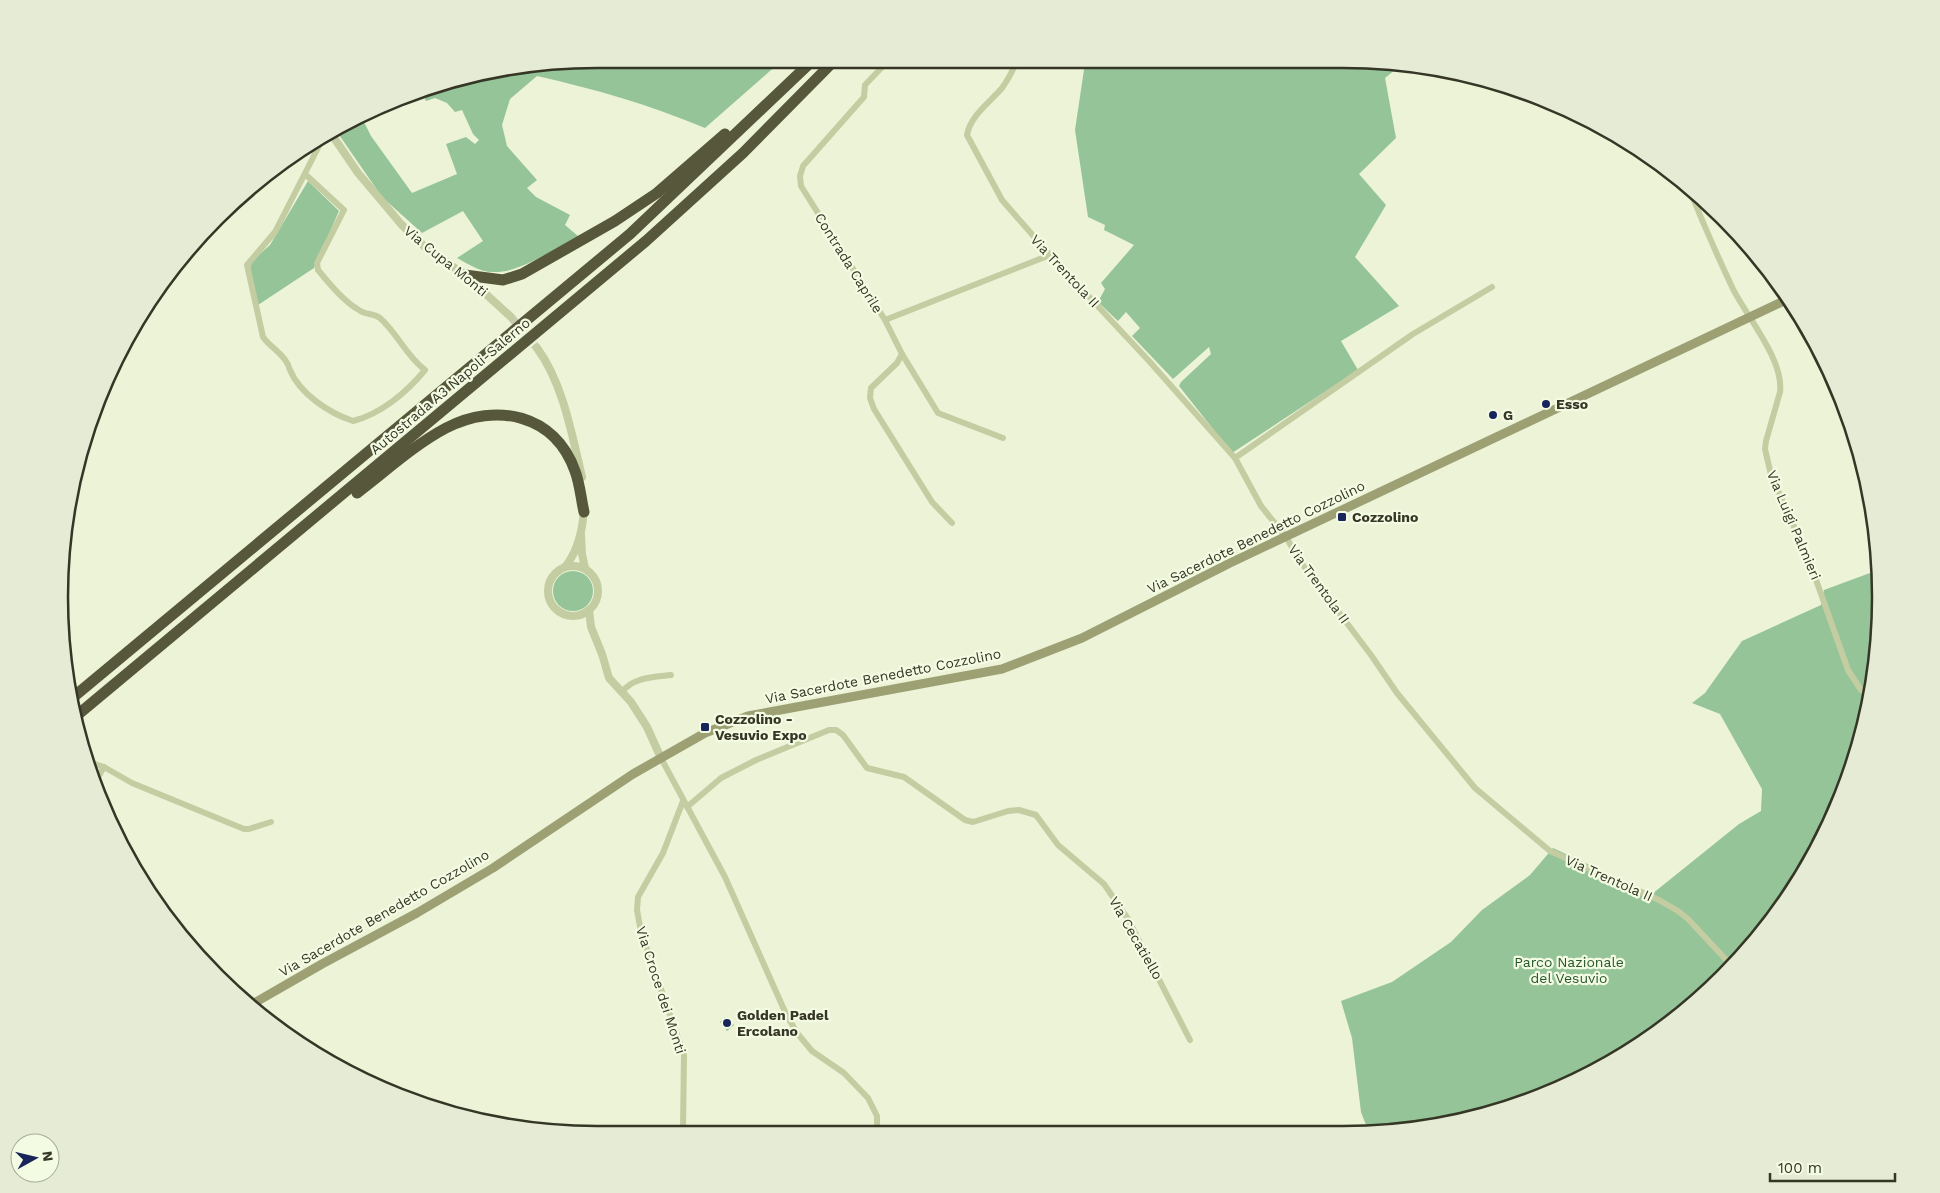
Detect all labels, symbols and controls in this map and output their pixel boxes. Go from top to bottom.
street label: Contrada Caprile [812,210,886,316]
street label: Via Cupa Monti [401,222,491,300]
street label: Via Trentola II [1027,231,1103,311]
street label: Autostrada A3 Napoli-Salerno [367,314,533,458]
place label: Esso [1556,396,1588,412]
marker: Esso [1540,398,1552,410]
place label: G [1503,407,1513,423]
marker: G [1487,409,1499,421]
street label: Via Luigi Palmieri [1764,468,1824,582]
street label: Via Sacerdote Benedetto Cozzolino [1145,477,1367,597]
place label: Cozzolino [1352,509,1418,525]
marker: Cozzolino [1336,511,1348,523]
street label: Via Trentola II [1285,541,1353,627]
street label: Via Sacerdote Benedetto Cozzolino [764,645,1002,707]
place label: Cozzolino - Vesuvio Expo [715,711,807,743]
marker: Cozzolino - Vesuvio Expo [699,721,711,733]
street label: Via Sacerdote Benedetto Cozzolino [276,846,492,980]
street label: Via Trentola II [1563,852,1655,904]
street label: Via Cecatiello [1106,894,1166,982]
street label: Via Croce dei Monti [633,924,689,1056]
park label: Parco Nazionale del Vesuvio [1514,954,1624,986]
place label: Golden Padel Ercolano [737,1007,829,1039]
marker: Golden Padel Ercolano [721,1017,733,1029]
north arrow [10,1133,60,1183]
text: N [39,1150,57,1162]
scale bar [1770,1150,1895,1182]
text: 100 m [1778,1159,1822,1177]

